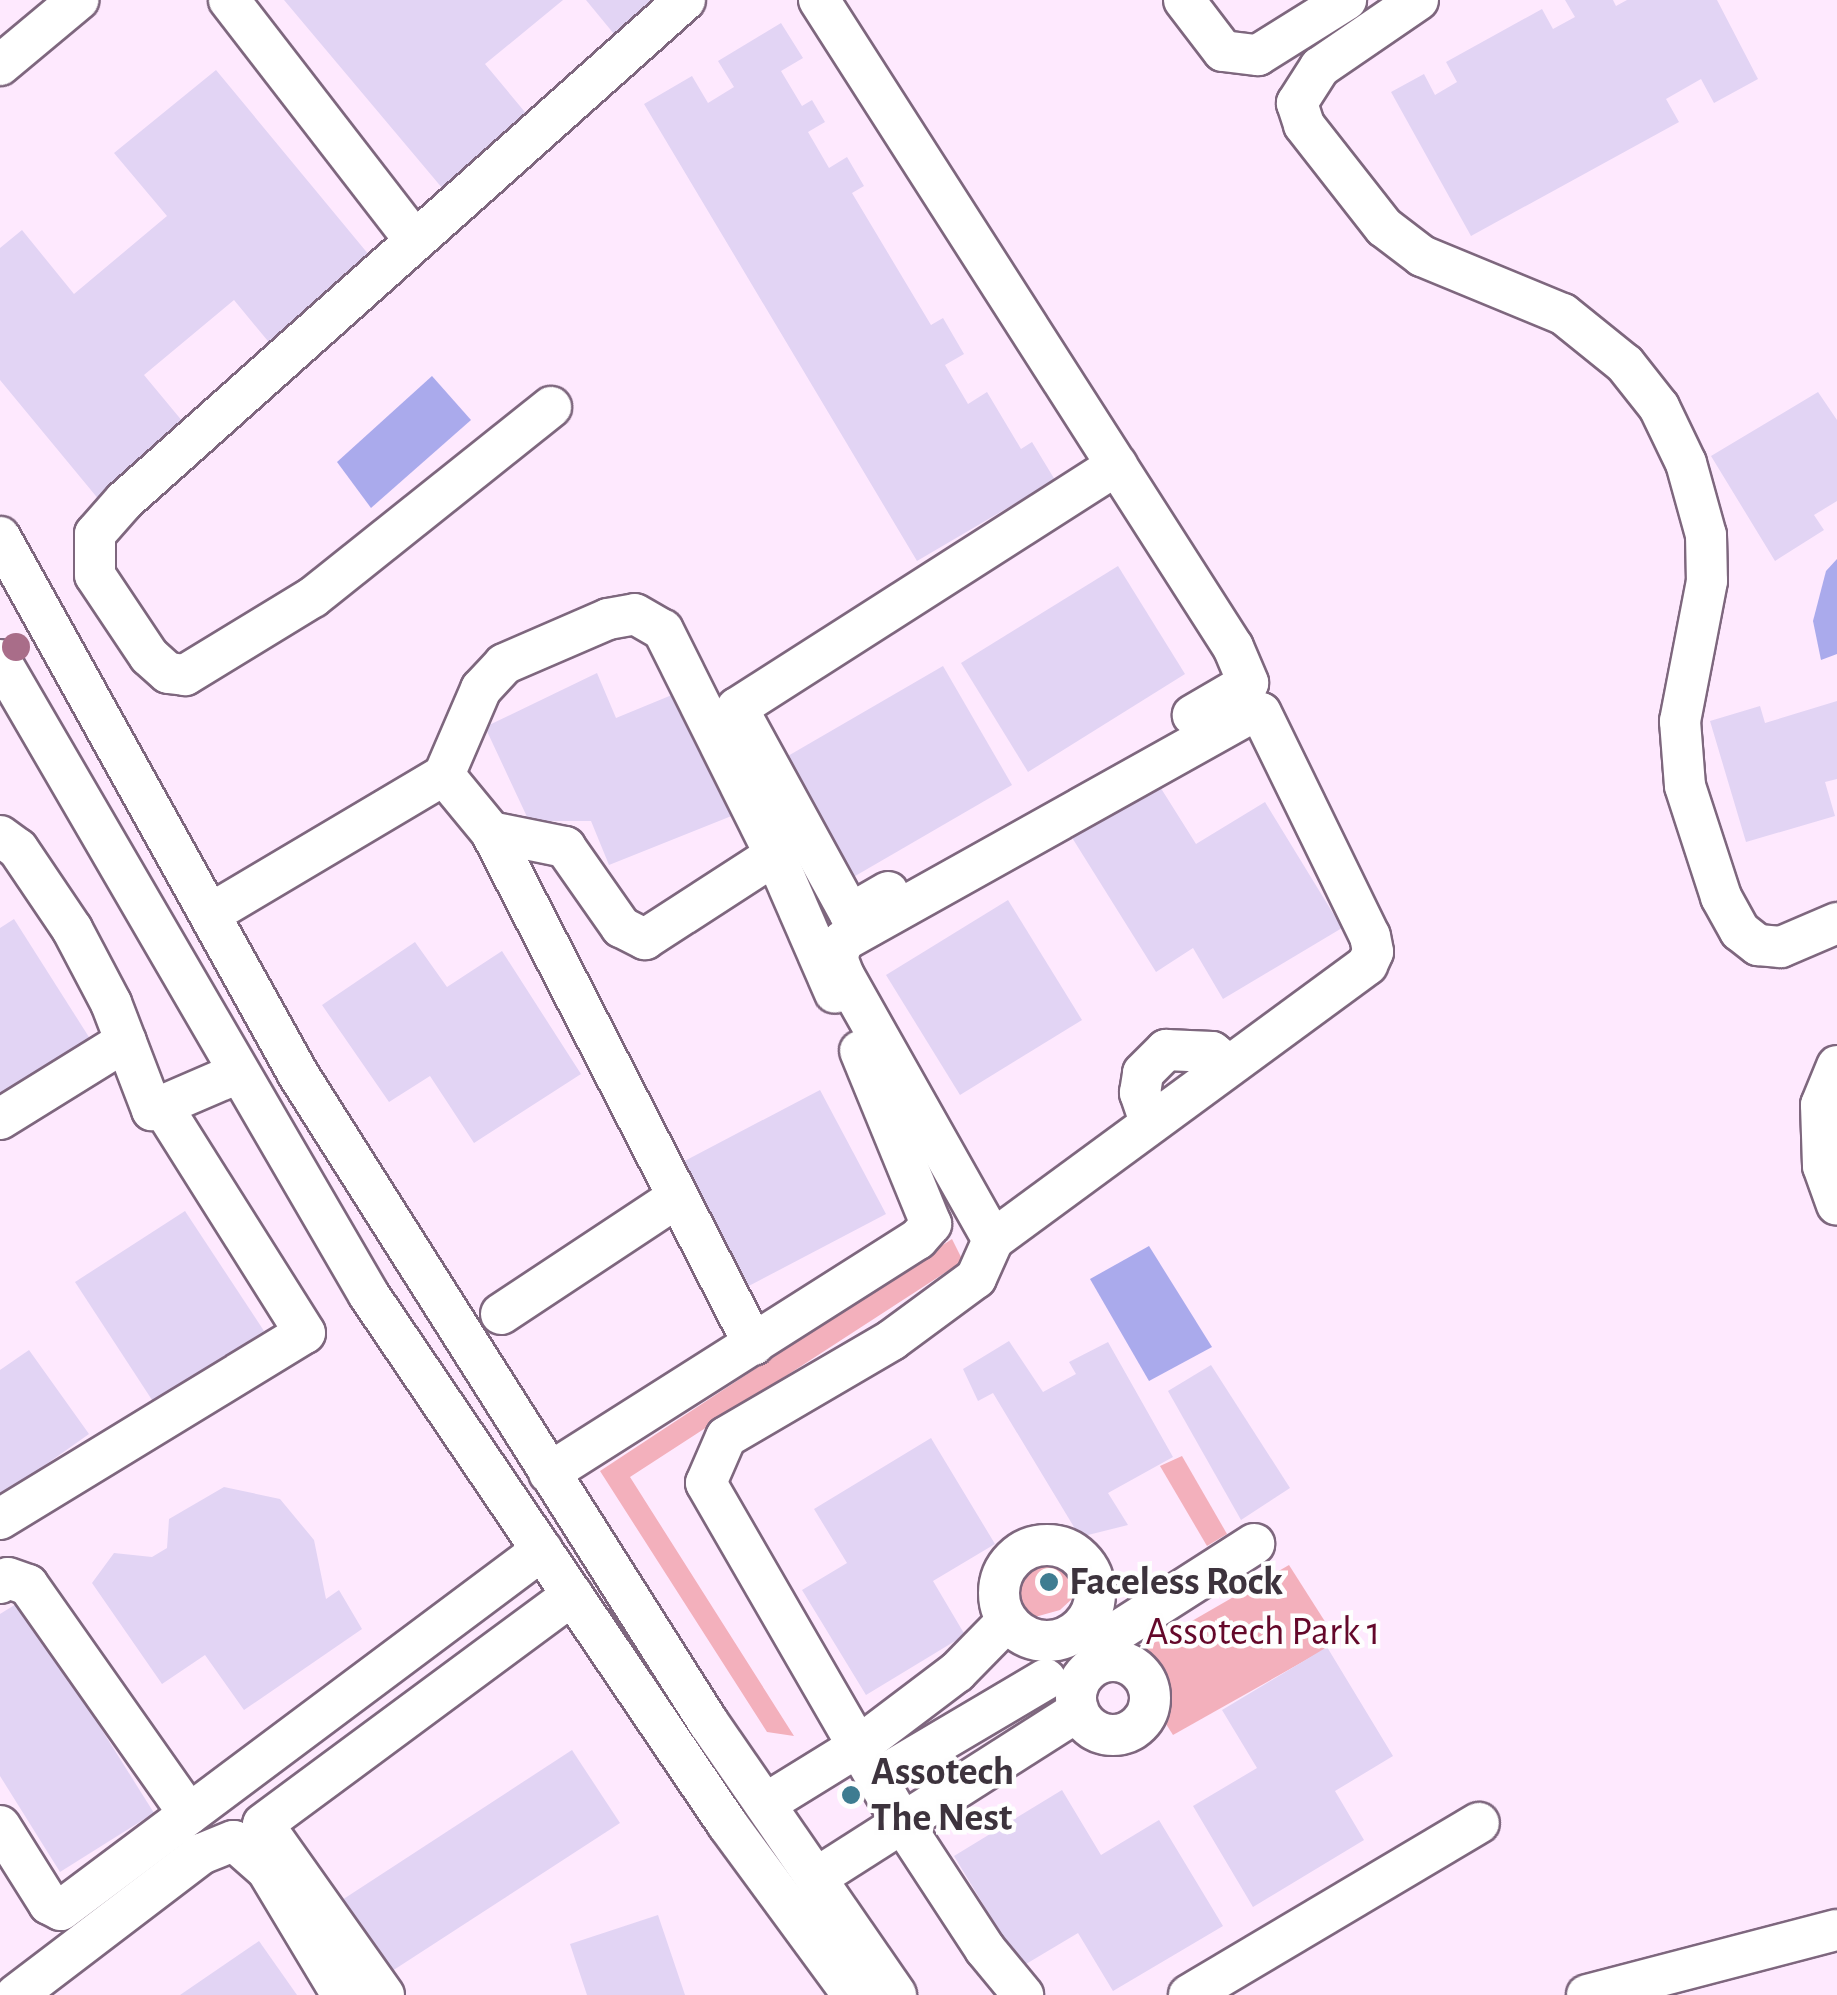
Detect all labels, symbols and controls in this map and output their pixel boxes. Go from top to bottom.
place label: Faceless Rock [1069,1558,1283,1606]
marker: Faceless Rock [1038,1571,1060,1593]
park label: Assotech Park 1 [1145,1608,1381,1656]
place label: Assotech The Nest [871,1748,1014,1842]
marker: Assotech The Nest [840,1784,862,1806]

